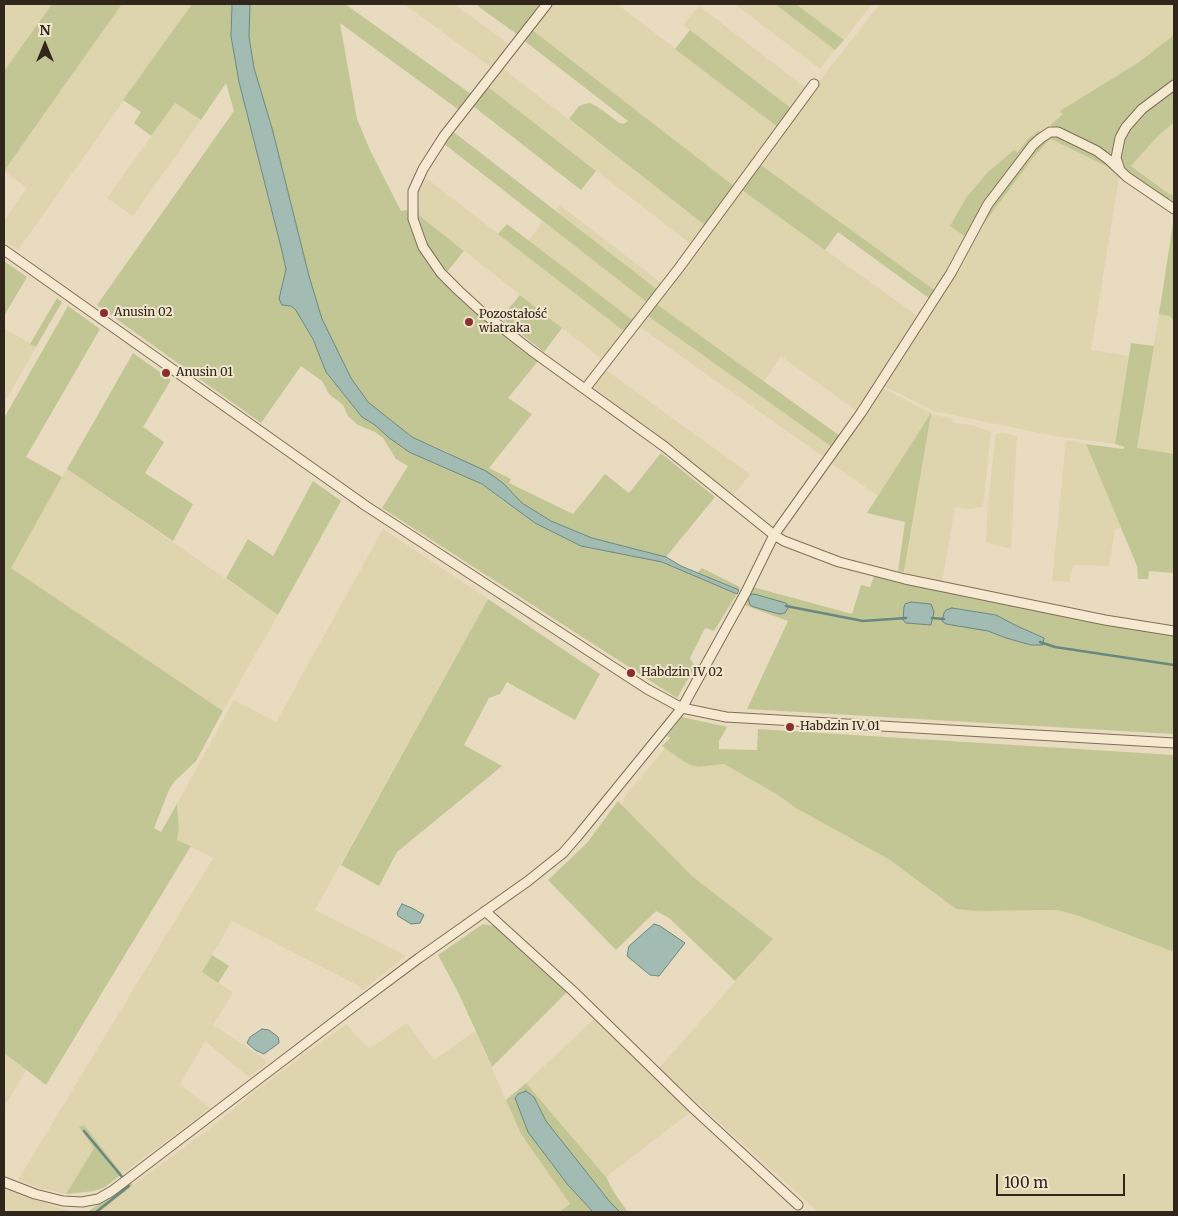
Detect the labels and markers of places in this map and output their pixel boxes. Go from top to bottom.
place label: Anusin 02 [114,306,173,320]
marker: Anusin 02 [98,307,110,319]
place label: Pozostałość wiatraka [479,308,547,336]
marker: Pozostałość wiatraka [463,316,475,328]
place label: Anusin 01 [176,366,233,380]
marker: Anusin 01 [160,367,172,379]
place label: Habdzin IV 02 [641,666,723,680]
marker: Habdzin IV 02 [625,667,637,679]
place label: Habdzin IV 01 [800,720,880,734]
marker: Habdzin IV 01 [784,721,796,733]

